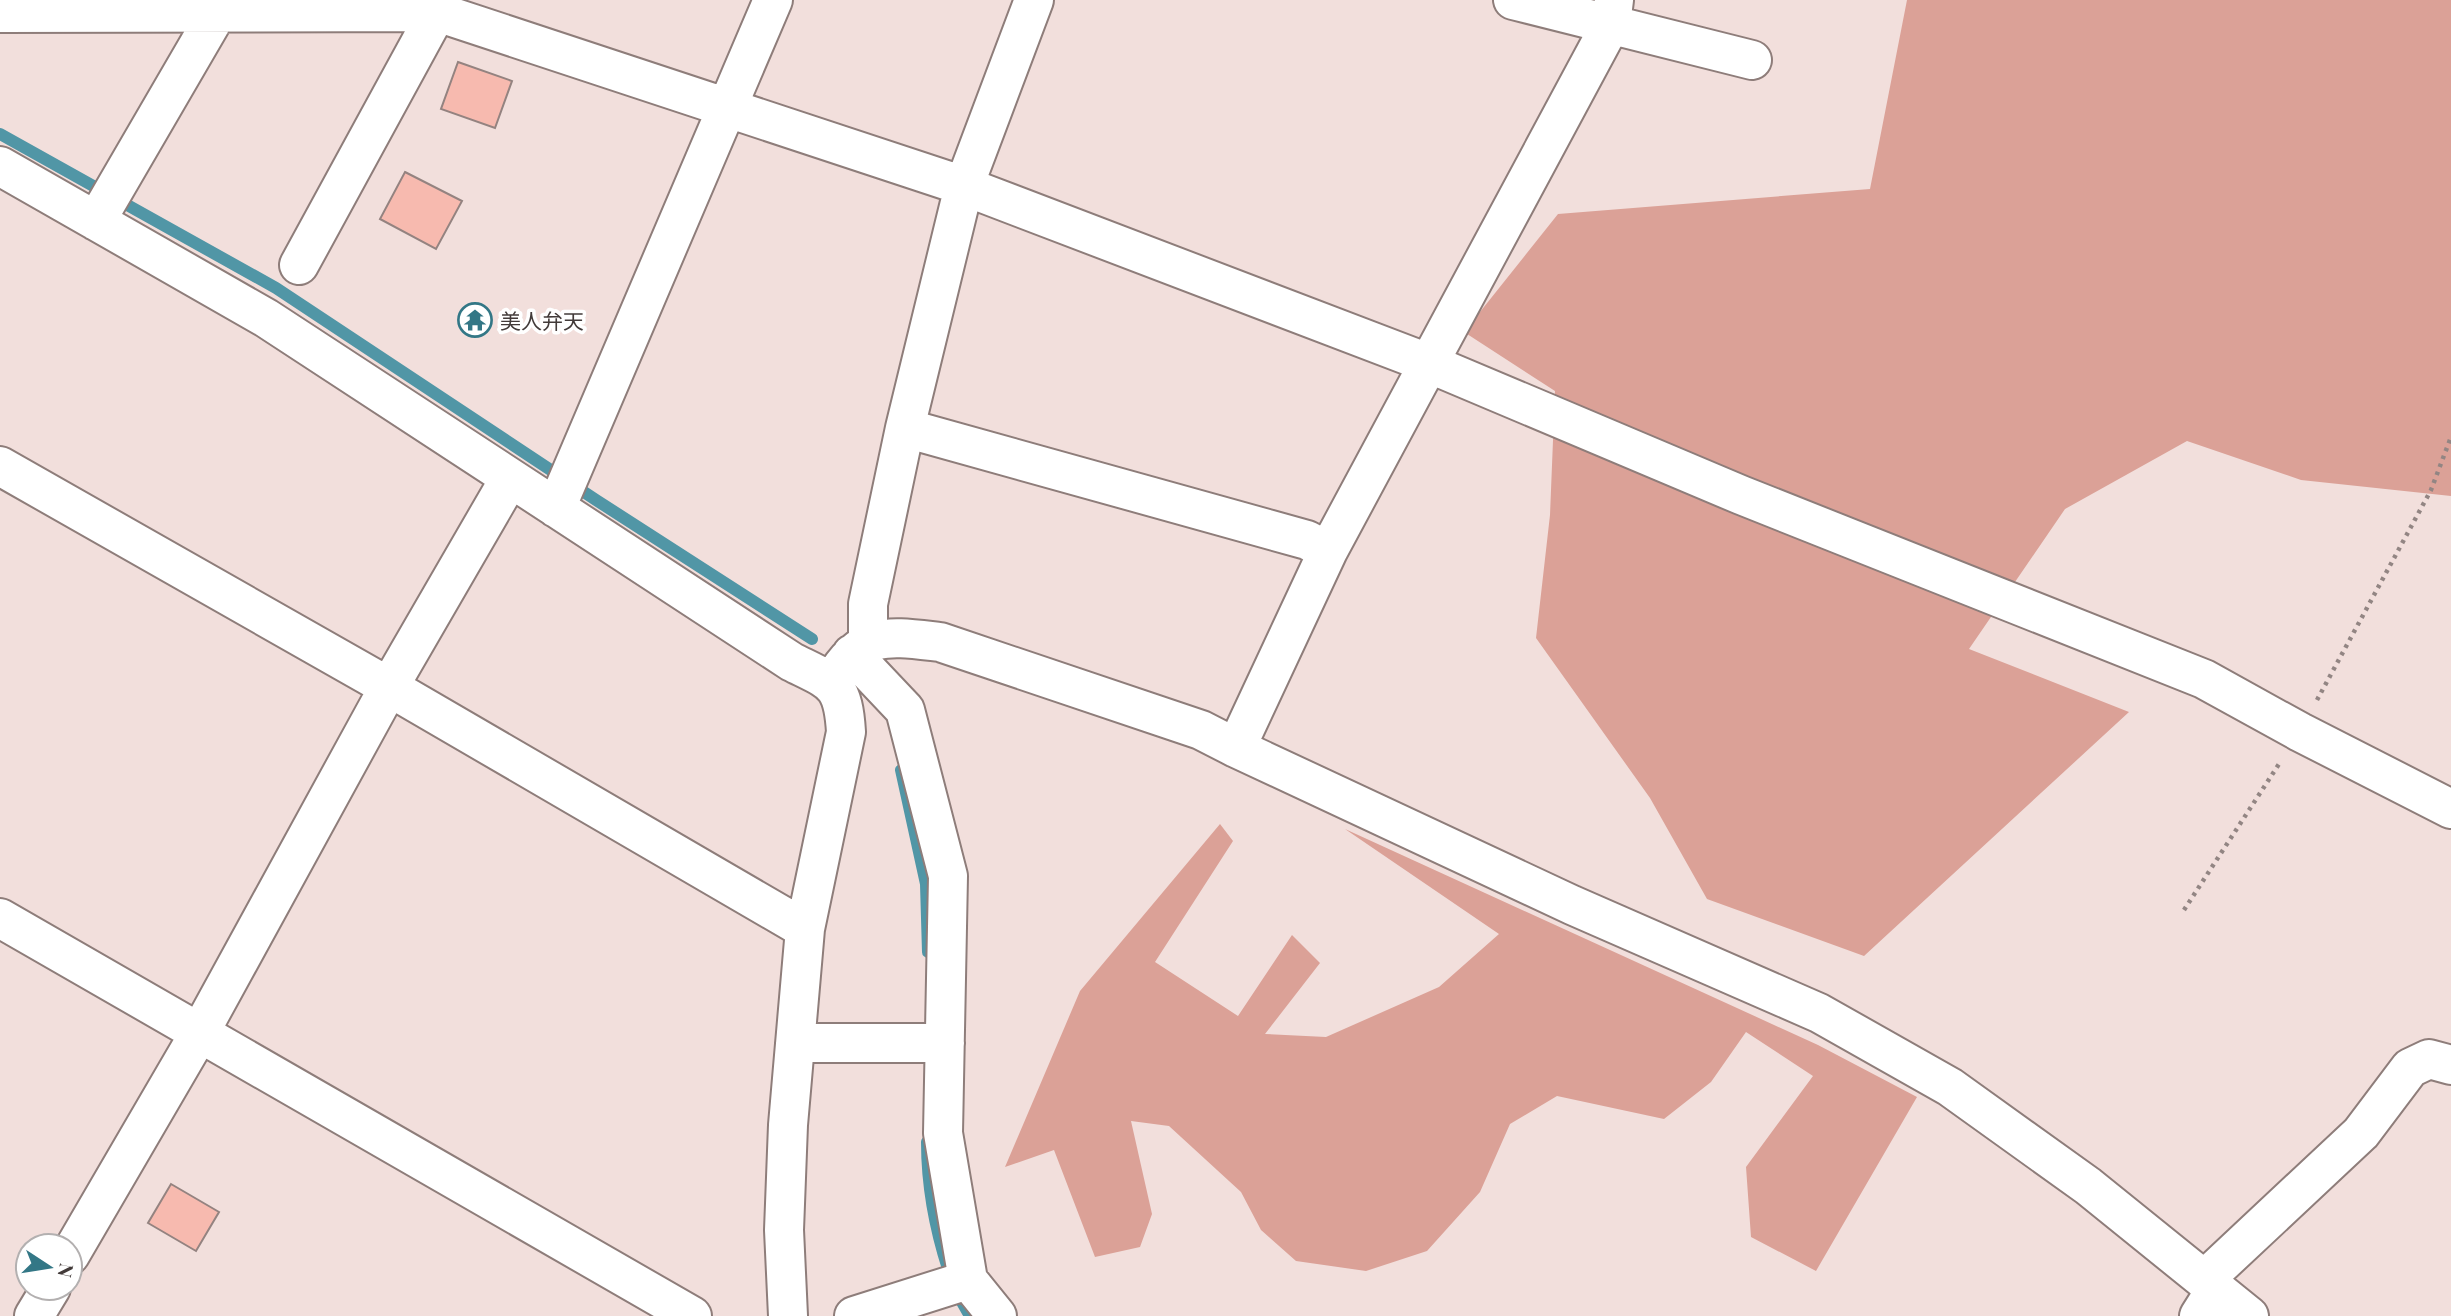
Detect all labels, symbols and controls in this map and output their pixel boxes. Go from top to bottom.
temple icon: 美人弁天 [456,301,494,339]
place label: 美人弁天 [500,306,584,334]
north arrow [14,1232,84,1302]
text: N [52,1261,81,1280]

